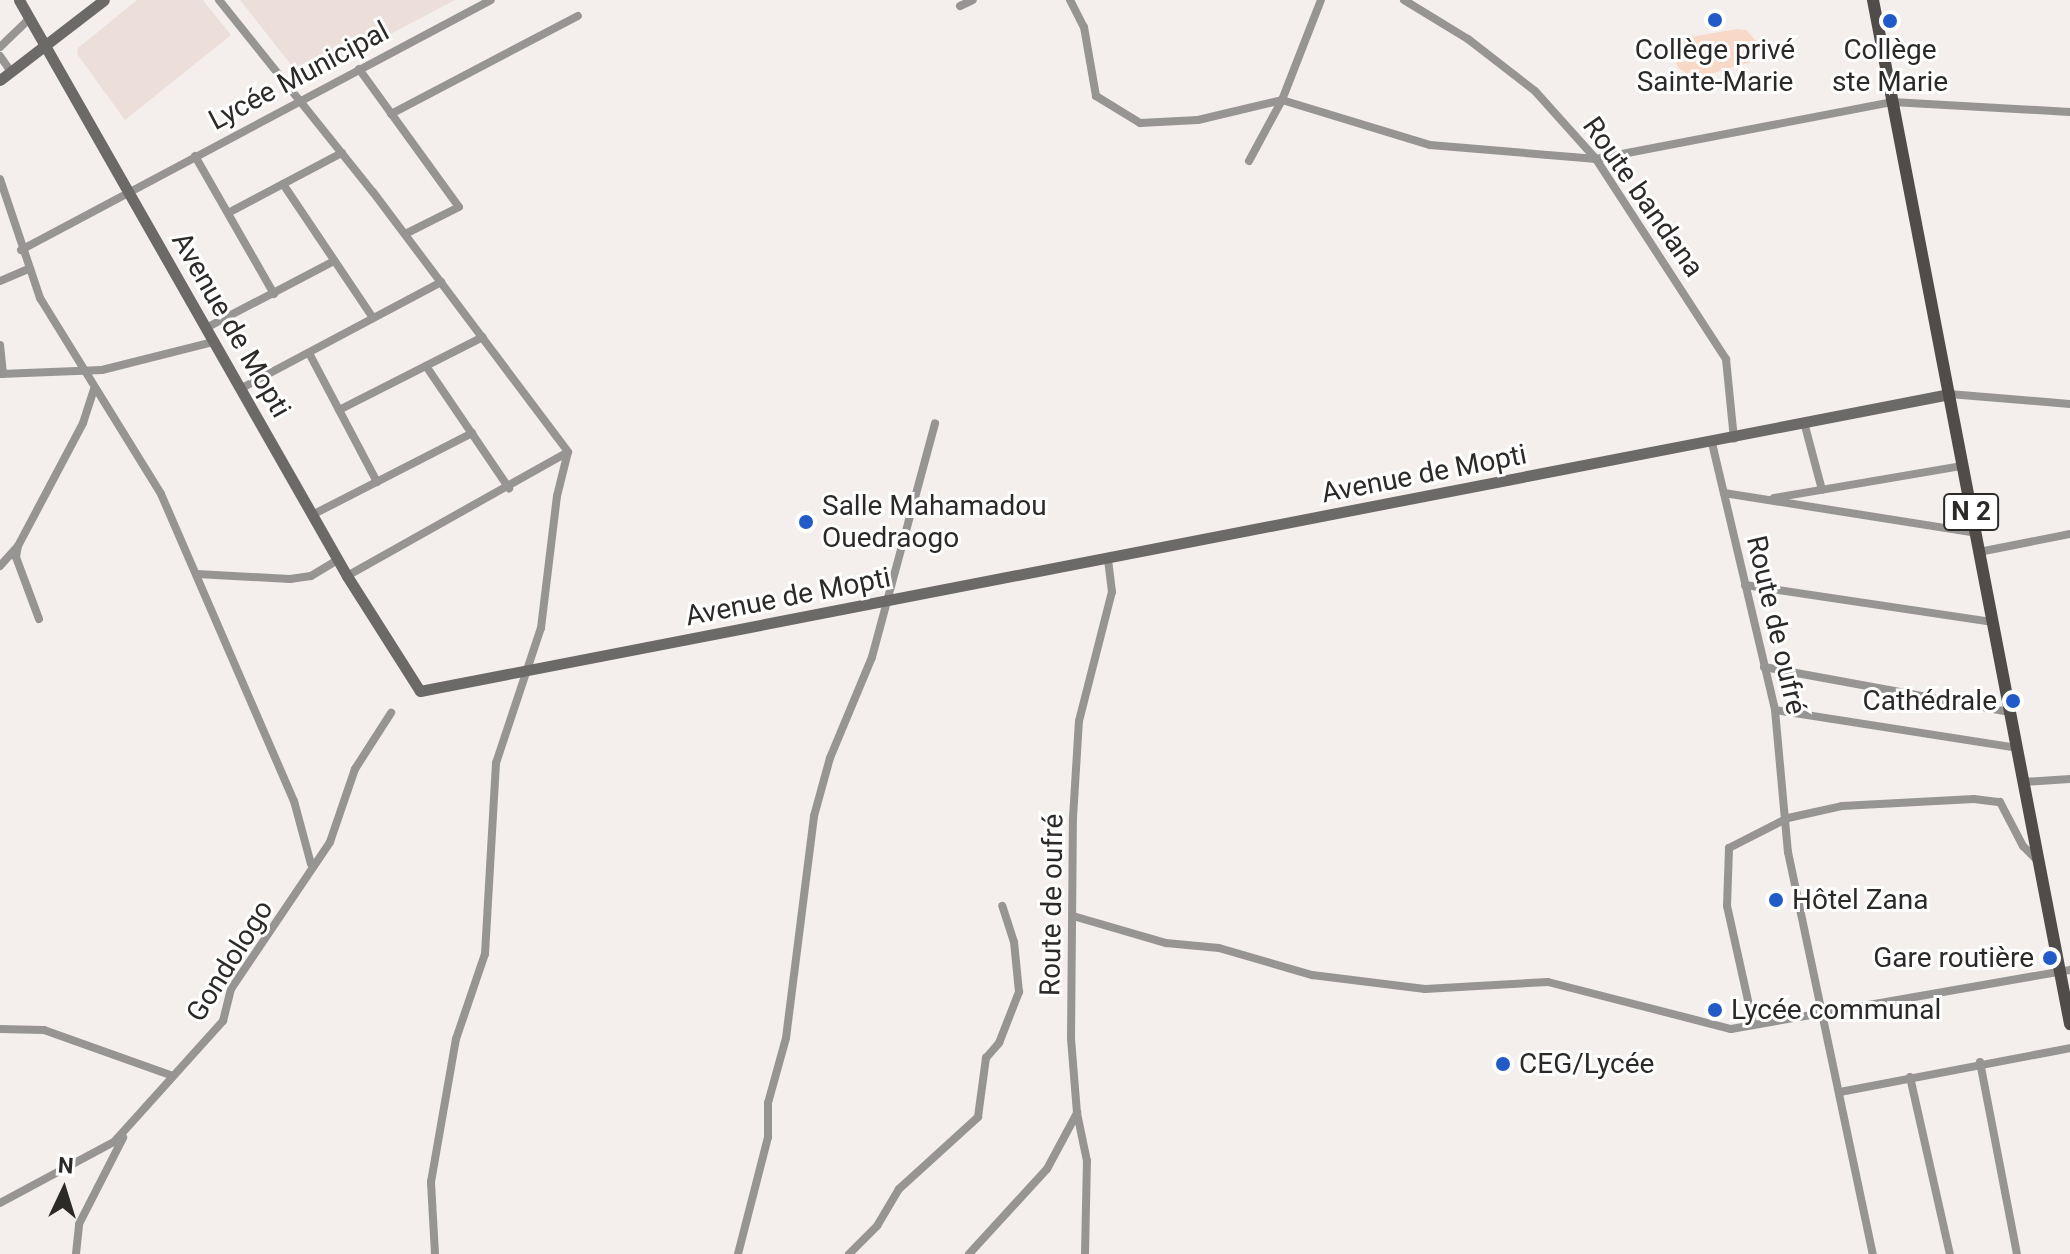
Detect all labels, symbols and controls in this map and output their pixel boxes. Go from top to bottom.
marker: Collège privé Sainte-Marie [1706,11,1724,29]
marker: Collège ste Marie [1881,12,1899,30]
street label: Lycée Municipal [203,14,395,138]
place label: Collège privé Sainte-Marie [1635,33,1795,99]
place label: Collège ste Marie [1832,33,1948,99]
street label: Route bandana [1575,110,1711,284]
street label: Avenue de Mopti [164,226,298,424]
street label: Avenue de Mopti [1319,438,1529,510]
place label: Salle Mahamadou Ouedraogo [822,489,1047,555]
road number: N 2 [1943,490,1999,534]
marker: Salle Mahamadou Ouedraogo [797,513,815,531]
street label: Route de oufré [1739,532,1813,718]
street label: Avenue de Mopti [683,561,893,633]
place label: Cathédrale [1862,684,1997,718]
marker: Cathédrale [2004,692,2022,710]
street label: Route de oufré [1034,814,1070,996]
place label: Hôtel Zana [1792,883,1928,917]
marker: Hôtel Zana [1767,891,1785,909]
street label: Gondologo [180,894,280,1028]
place label: Gare routière [1873,941,2034,975]
marker: Gare routière [2041,949,2059,967]
place label: Lycée communal [1731,993,1941,1027]
marker: Lycée communal [1706,1001,1724,1019]
place label: CEG/Lycée [1519,1047,1654,1081]
marker: CEG/Lycée [1494,1055,1512,1073]
north arrow [24,1150,104,1230]
text: N [57,1153,74,1179]

